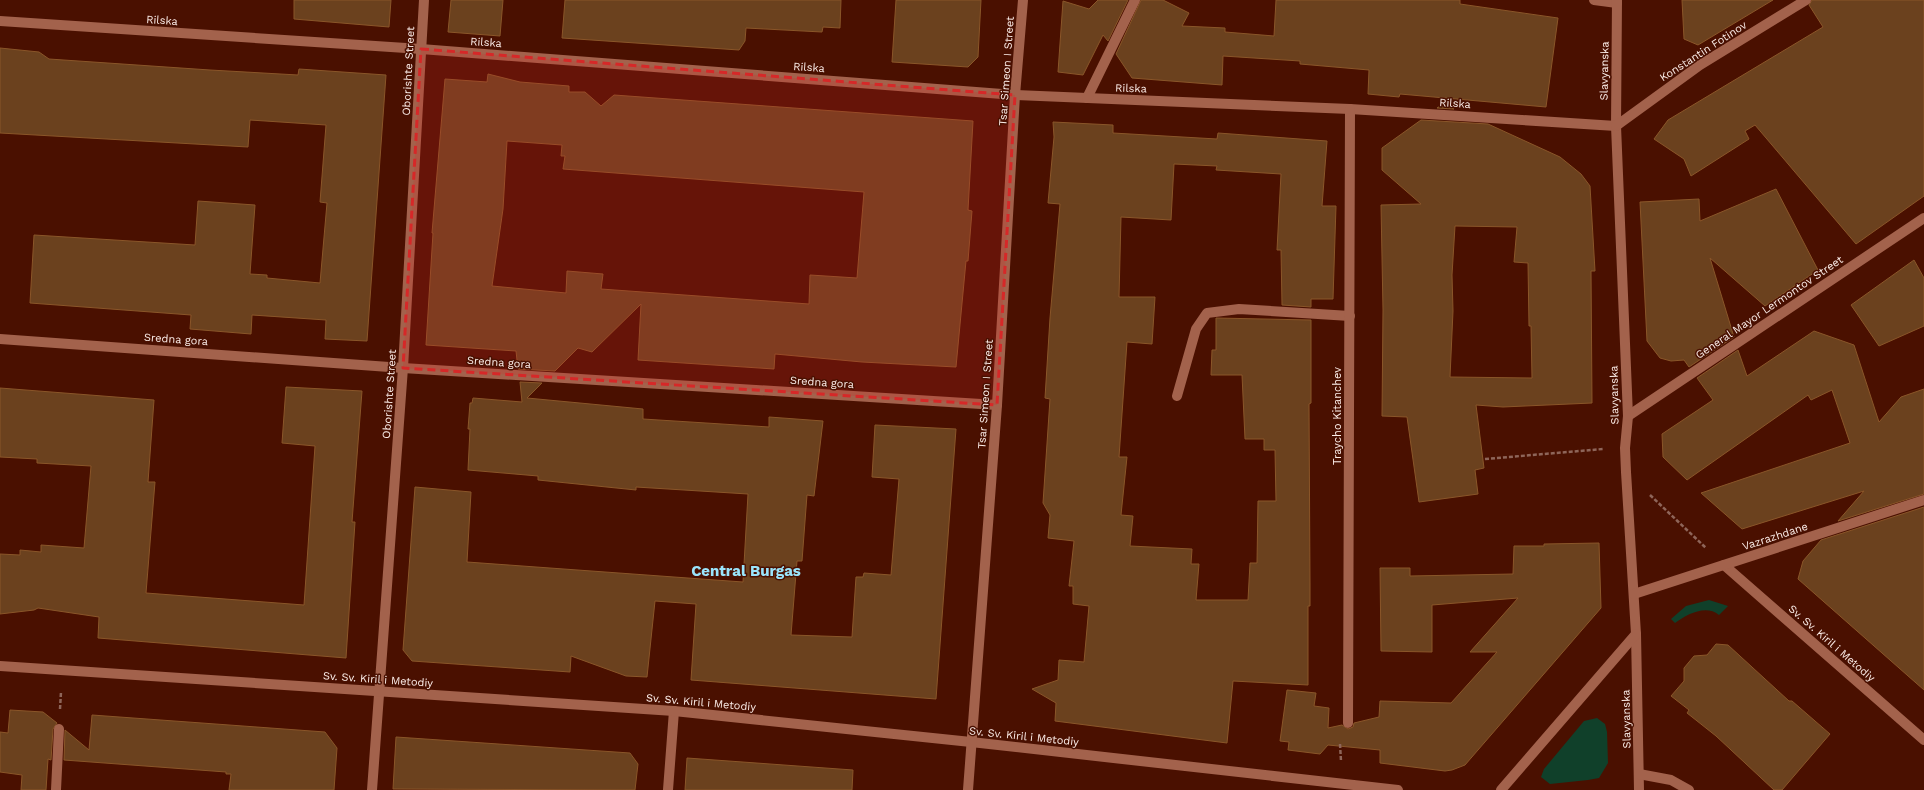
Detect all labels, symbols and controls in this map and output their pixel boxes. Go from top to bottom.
street label: Rilska [146,13,178,28]
street label: Tsar Simeon I Street [996,16,1017,126]
street label: Konstantin Fotinov [1657,18,1749,84]
street label: Oborishte Street [400,26,417,116]
street label: Rilska [470,35,502,50]
street label: Slavyanska [1597,41,1612,101]
street label: Rilska [793,60,825,75]
street label: Rilska [1115,81,1147,96]
street label: Rilska [1439,96,1471,111]
street label: General Mayor Lermontov Street [1693,253,1846,362]
street label: Sredna gora [144,331,208,348]
street label: Tsar Simeon I Street [975,339,996,449]
street label: Oborishte Street [380,349,399,439]
street label: Sredna gora [467,354,531,371]
street label: Slavyanska [1607,365,1622,425]
street label: Traycho Kitanchev [1331,367,1344,465]
street label: Sredna gora [790,374,854,391]
street label: Vazrazhdane [1741,520,1810,553]
district label: Central Burgas [691,562,801,580]
street label: Sv. Sv. Kiril i Metodiy [1786,602,1878,685]
street label: Sv. Sv. Kiril i Metodiy [322,669,434,690]
street label: Slavyanska [1619,689,1634,749]
street label: Sv. Sv. Kiril i Metodiy [645,691,757,714]
street label: Sv. Sv. Kiril i Metodiy [968,724,1080,749]

